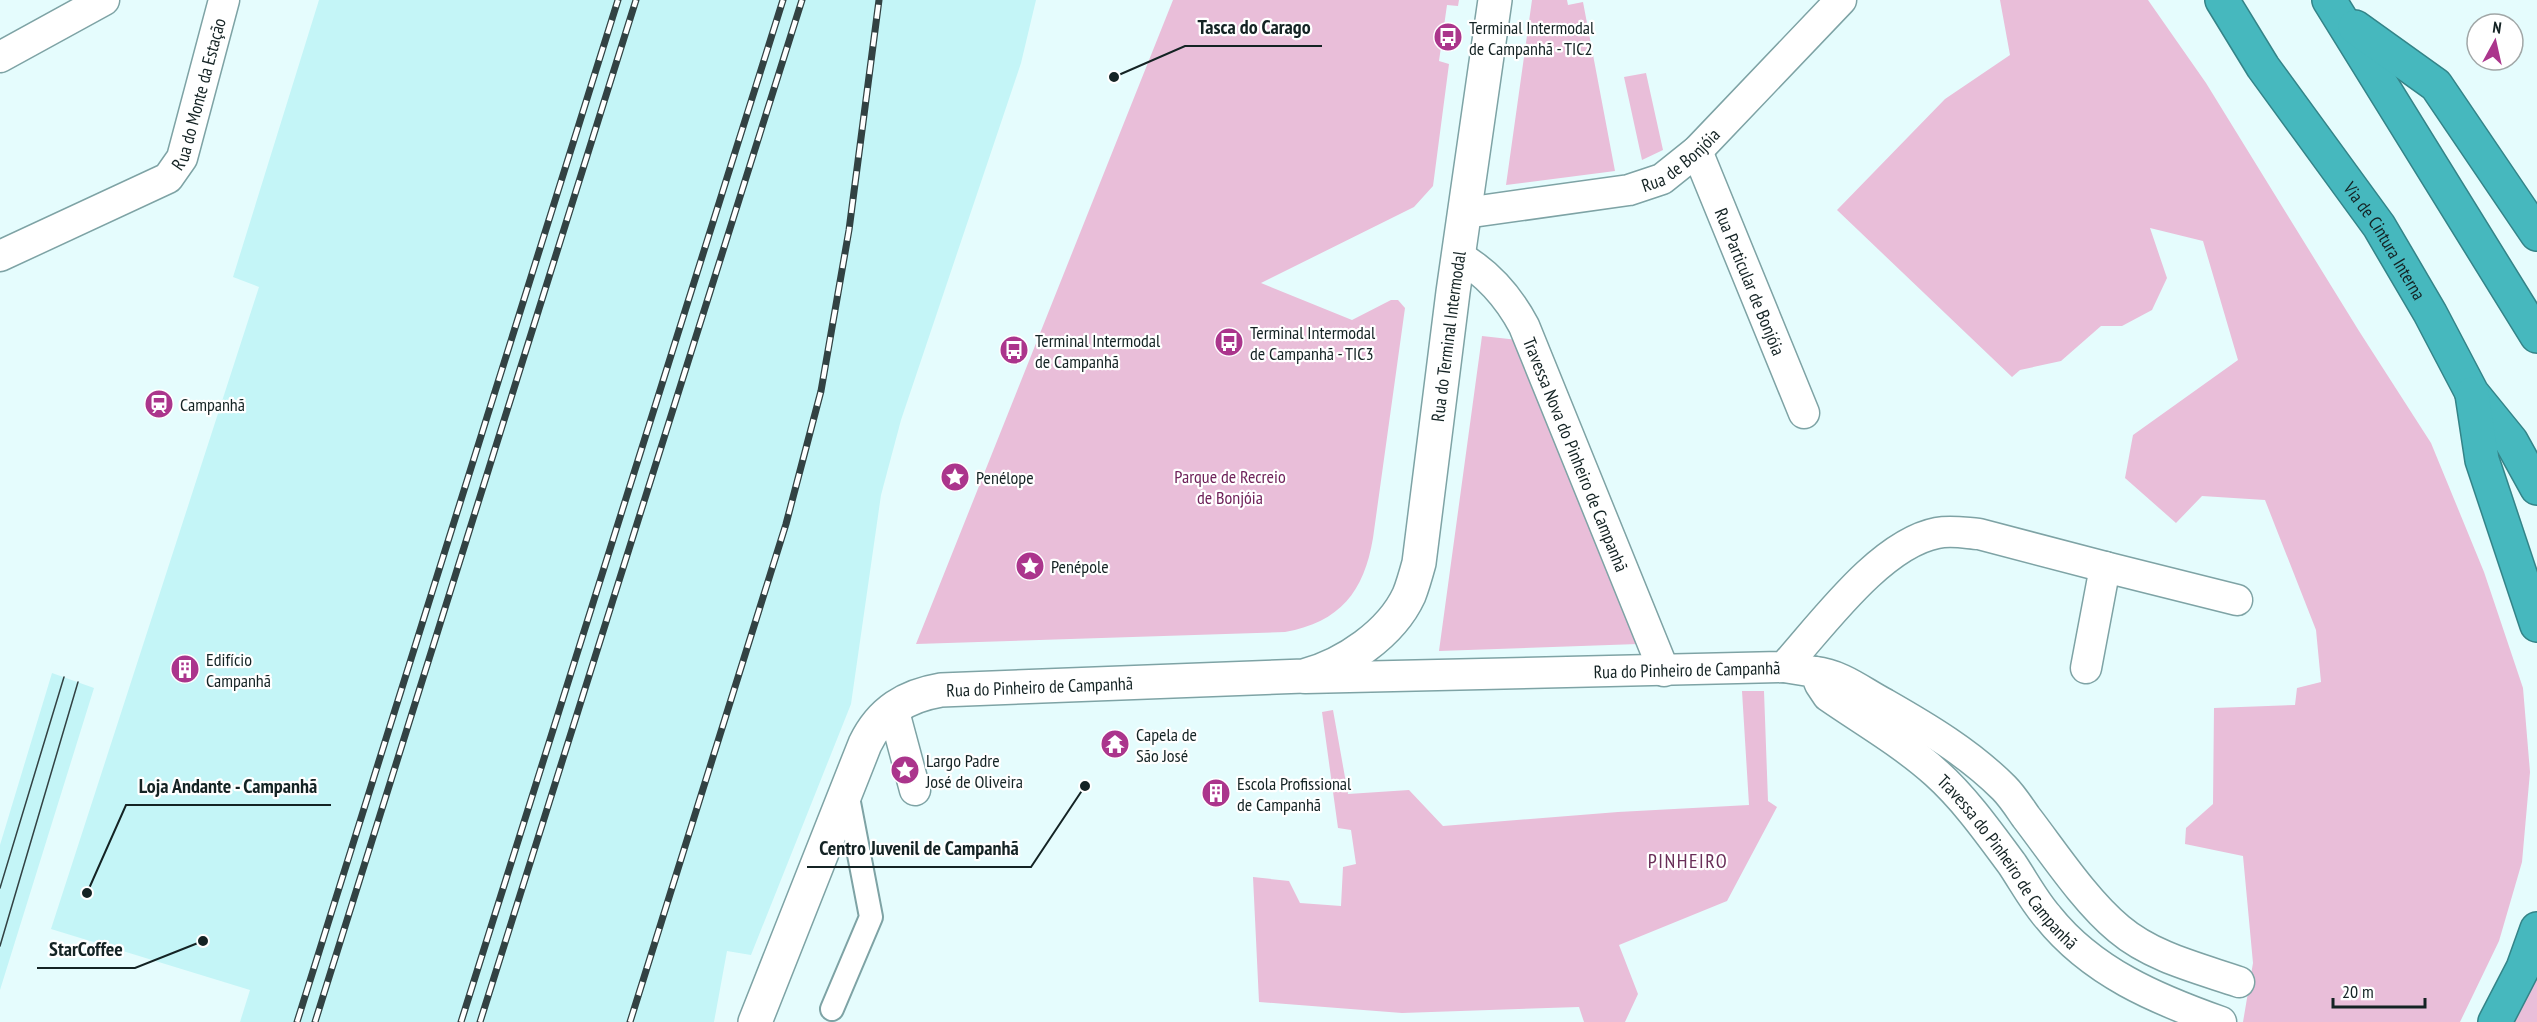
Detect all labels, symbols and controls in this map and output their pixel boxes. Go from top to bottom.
callout: Tasca do Carago [1185,8,1322,46]
north arrow [2465,12,2525,72]
text: Tasca do Carago [1197,14,1311,40]
street label: Rua do Monte da Estação [166,15,230,174]
place label: Terminal Intermodal de Campanhã - TIC2 [1469,16,1595,60]
text: N [2491,17,2503,38]
bus stop icon: Terminal Intermodal de Campanhã - TIC2 [1432,21,1464,53]
street label: Rua de Bonjóia [1638,123,1724,197]
street label: Via de Cintura Interna [2338,176,2431,304]
street label: Rua Particular de Bonjóia [1710,205,1791,359]
street label: Rua do Terminal Intermodal [1425,249,1470,423]
place label: Terminal Intermodal de Campanhã - TIC3 [1250,321,1376,365]
bus stop icon: Terminal Intermodal de Campanhã - TIC3 [1213,326,1245,358]
place label: Terminal Intermodal de Campanhã [1035,329,1161,373]
bus stop icon: Terminal Intermodal de Campanhã [998,334,1030,366]
street label: Travessa Nova do Pinheiro de Campanhã [1518,334,1634,575]
station icon: Campanhã [143,388,175,420]
place label: Campanhã [180,393,245,416]
place icon: Penélope [939,461,971,493]
park label: Parque de Recreio de Bonjóia [1174,465,1286,509]
place label: Penélope [976,466,1034,489]
place icon: Penépole [1014,550,1046,582]
place label: Penépole [1051,555,1109,578]
place label: Edifício Campanhã [206,648,271,692]
building icon: Edifício Campanhã [169,653,201,685]
street label: Rua do Pinheiro de Campanhã [1593,656,1780,683]
street label: Rua do Pinheiro de Campanhã [946,671,1133,701]
place label: Capela de São José [1136,723,1197,767]
temple icon: Capela de São José [1099,728,1131,760]
place label: Largo Padre José de Oliveira [925,749,1023,793]
place icon: Largo Padre José de Oliveira [889,754,921,786]
callout: Loja Andante - Campanhã [126,767,331,805]
street label: Travessa do Pinheiro de Campanhã [1933,769,2083,954]
place label: Escola Profissional de Campanhã [1237,772,1352,816]
text: Loja Andante - Campanhã [139,773,317,799]
building icon: Escola Profissional de Campanhã [1200,777,1232,809]
callout: Centro Juvenil de Campanhã [807,829,1031,867]
text: Centro Juvenil de Campanhã [819,835,1019,861]
district label: PINHEIRO [1648,848,1728,874]
callout: StarCoffee [37,930,135,968]
text: StarCoffee [49,936,123,962]
scale bar [2333,971,2424,1009]
text: 20 m [2342,980,2374,1003]

